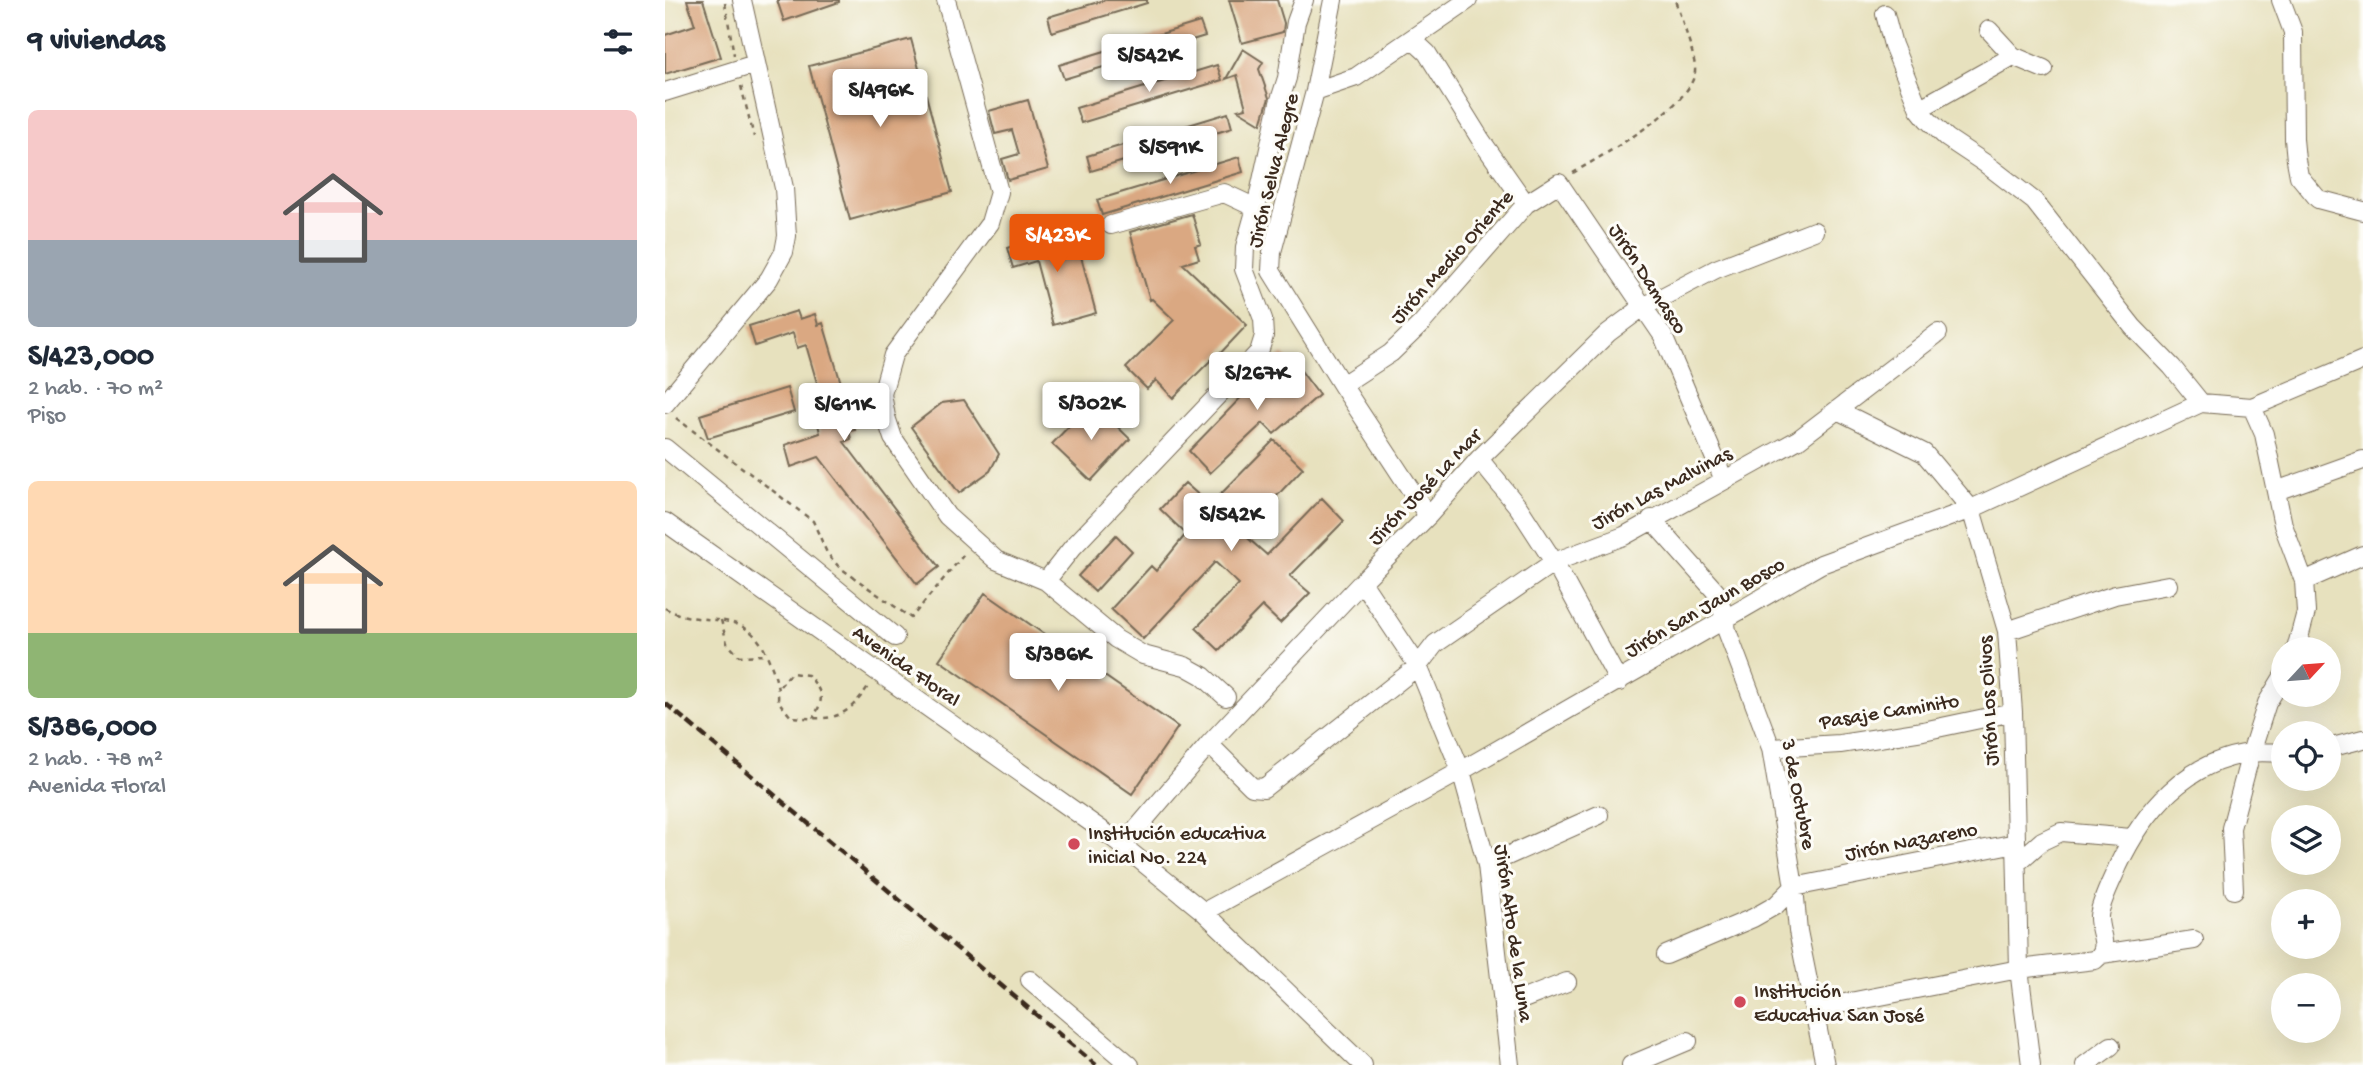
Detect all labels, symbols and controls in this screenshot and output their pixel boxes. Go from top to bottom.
icon: filters [599,23,637,61]
text: 9 viviendas [28,25,165,60]
pin: S/542K [1092,34,1206,94]
text: S/542K [1117,43,1181,70]
pin: S/496K [823,69,937,129]
text: S/496K [849,78,911,105]
street label: Jirón Selva Alegre [1244,90,1307,251]
pin: S/591K [1113,127,1227,186]
text: S/591K [1139,135,1201,162]
icon: home [270,155,396,281]
street label: Jirón Medio Oriente [1387,185,1521,331]
pin: S/423K [1000,215,1114,274]
street label: Jirón Damasco [1601,220,1691,340]
text: S/423K [1026,223,1088,250]
text: S/423,000 [28,341,154,376]
pin: S/267K [1200,352,1314,412]
text: S/267K [1225,361,1289,388]
text: 2 hab. · 70 m² [28,376,163,403]
pin: S/302K [1034,382,1148,442]
pin: S/611K [787,384,901,443]
text: S/302K [1058,391,1124,418]
text: S/611K [814,392,874,419]
text: Piso [28,403,66,430]
street label: Jirón José La Mar [1365,424,1490,552]
street label: Jirón Las Malvinas [1588,442,1738,538]
pin: S/542K [1174,494,1288,553]
text: S/542K [1199,502,1263,529]
icon: home [270,526,396,652]
street label: Jirón San Jaun Bosco [1621,553,1790,665]
street label: Avenida Floral [846,622,964,714]
pin: S/386K [1001,634,1115,693]
street label: Jirón Los Olivos [1975,634,2006,766]
north arrow [2271,637,2341,707]
map controls [2271,637,2341,1043]
text: S/386K [1025,642,1091,669]
street label: Pasaje Caminito [1817,690,1961,737]
text: S/386,000 [28,712,157,747]
button: locate [2271,721,2341,791]
street label: 3 de Octubre [1773,737,1820,853]
text: 2 hab. · 78 m² [28,747,163,774]
text: Avenida Floral [28,774,166,801]
button: layers [2271,805,2341,875]
street label: Jirón Nazareno [1843,818,1980,869]
place label: Institución educativa inicial No. 224 [1088,823,1267,872]
marker: Institución educativa inicial No. 224 [1066,836,1082,852]
street label: Jirón Alto de la Luna [1487,843,1537,1025]
button: + [2271,889,2341,959]
button: − [2271,973,2341,1043]
place label: Institución Educativa San José [1754,981,1925,1030]
marker: Institución Educativa San José [1732,994,1748,1010]

